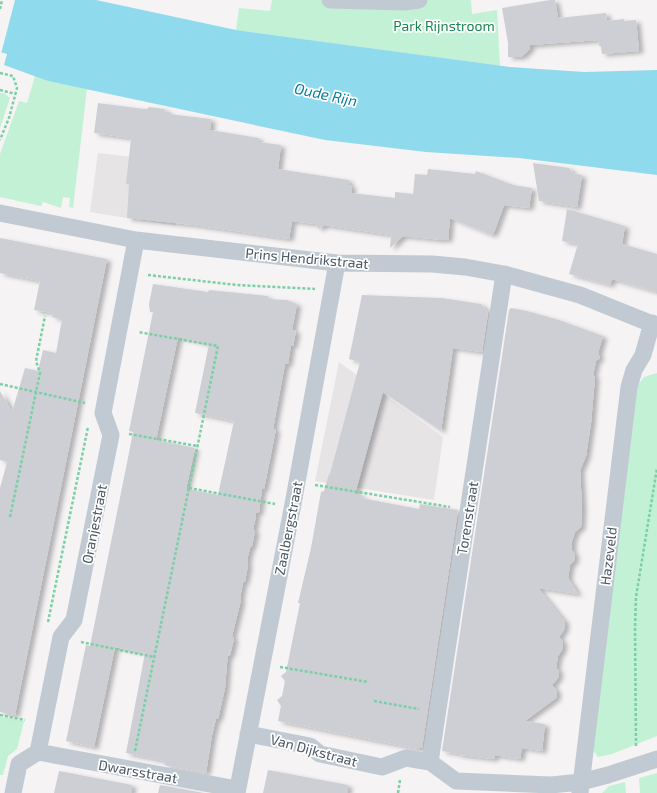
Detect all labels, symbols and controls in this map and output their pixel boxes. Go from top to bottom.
park label: Park Rijnstroom [393,17,495,34]
water label: Oude Rijn [293,79,359,110]
street label: Prins Hendrikstraat [245,244,369,272]
street label: Zaalbergstraat [271,480,305,576]
street label: Torenstraat [453,480,481,556]
street label: Oranjestraat [78,483,110,565]
street label: Hazeveld [596,526,620,586]
street label: Van Dijkstraat [269,730,359,770]
street label: Dwarsstraat [97,756,179,786]

